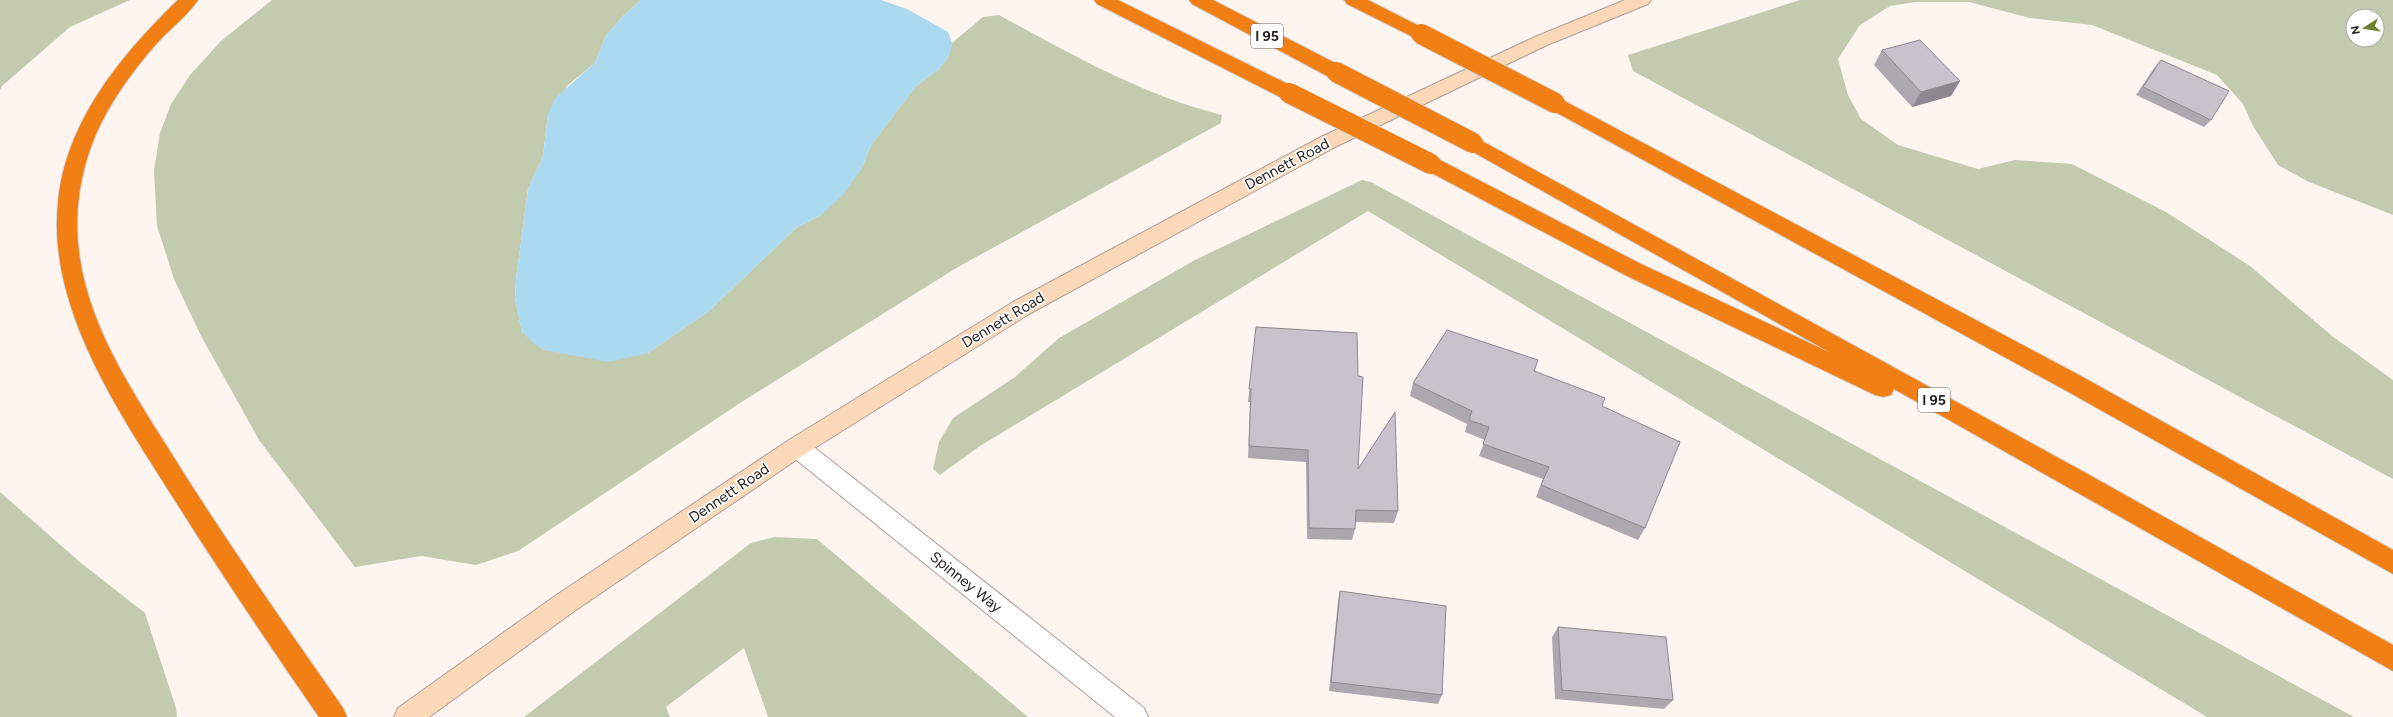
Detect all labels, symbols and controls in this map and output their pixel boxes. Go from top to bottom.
north arrow [2345,8,2385,48]
road number: I 95 [1251,24,1283,48]
text: N [2348,24,2363,35]
street label: Dennett Road [1242,134,1332,194]
street label: Dennett Road [958,288,1048,352]
road number: I 95 [1918,388,1950,412]
street label: Dennett Road [685,460,773,526]
street label: Spinney Way [926,548,1006,616]

